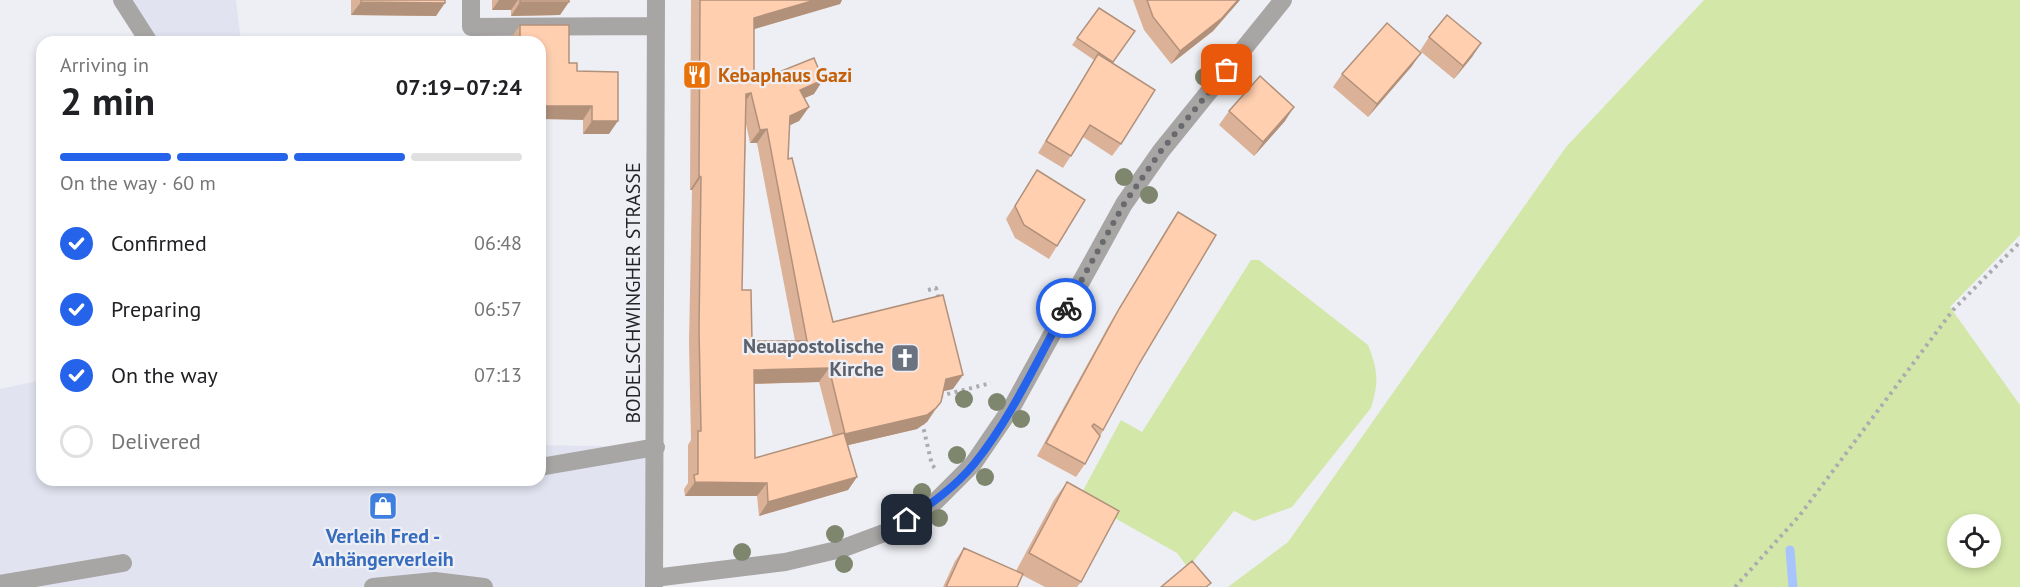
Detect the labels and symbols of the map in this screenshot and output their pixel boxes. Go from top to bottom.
pin [1201,44,1252,95]
restaurant icon: Kebaphaus Gazi [681,59,713,91]
place label: Kebaphaus Gazi [718,62,853,88]
street label: BODELSCHWINGHER STRASSE [620,162,646,424]
courier [1036,278,1096,338]
place label: Neuapostolische Kirche [743,333,884,382]
church icon: Neuapostolische Kirche [889,342,921,374]
shop icon: Verleih Fred - Anhängerverleih [367,490,399,522]
pin [881,494,932,545]
place label: Verleih Fred - Anhängerverleih [312,523,454,572]

